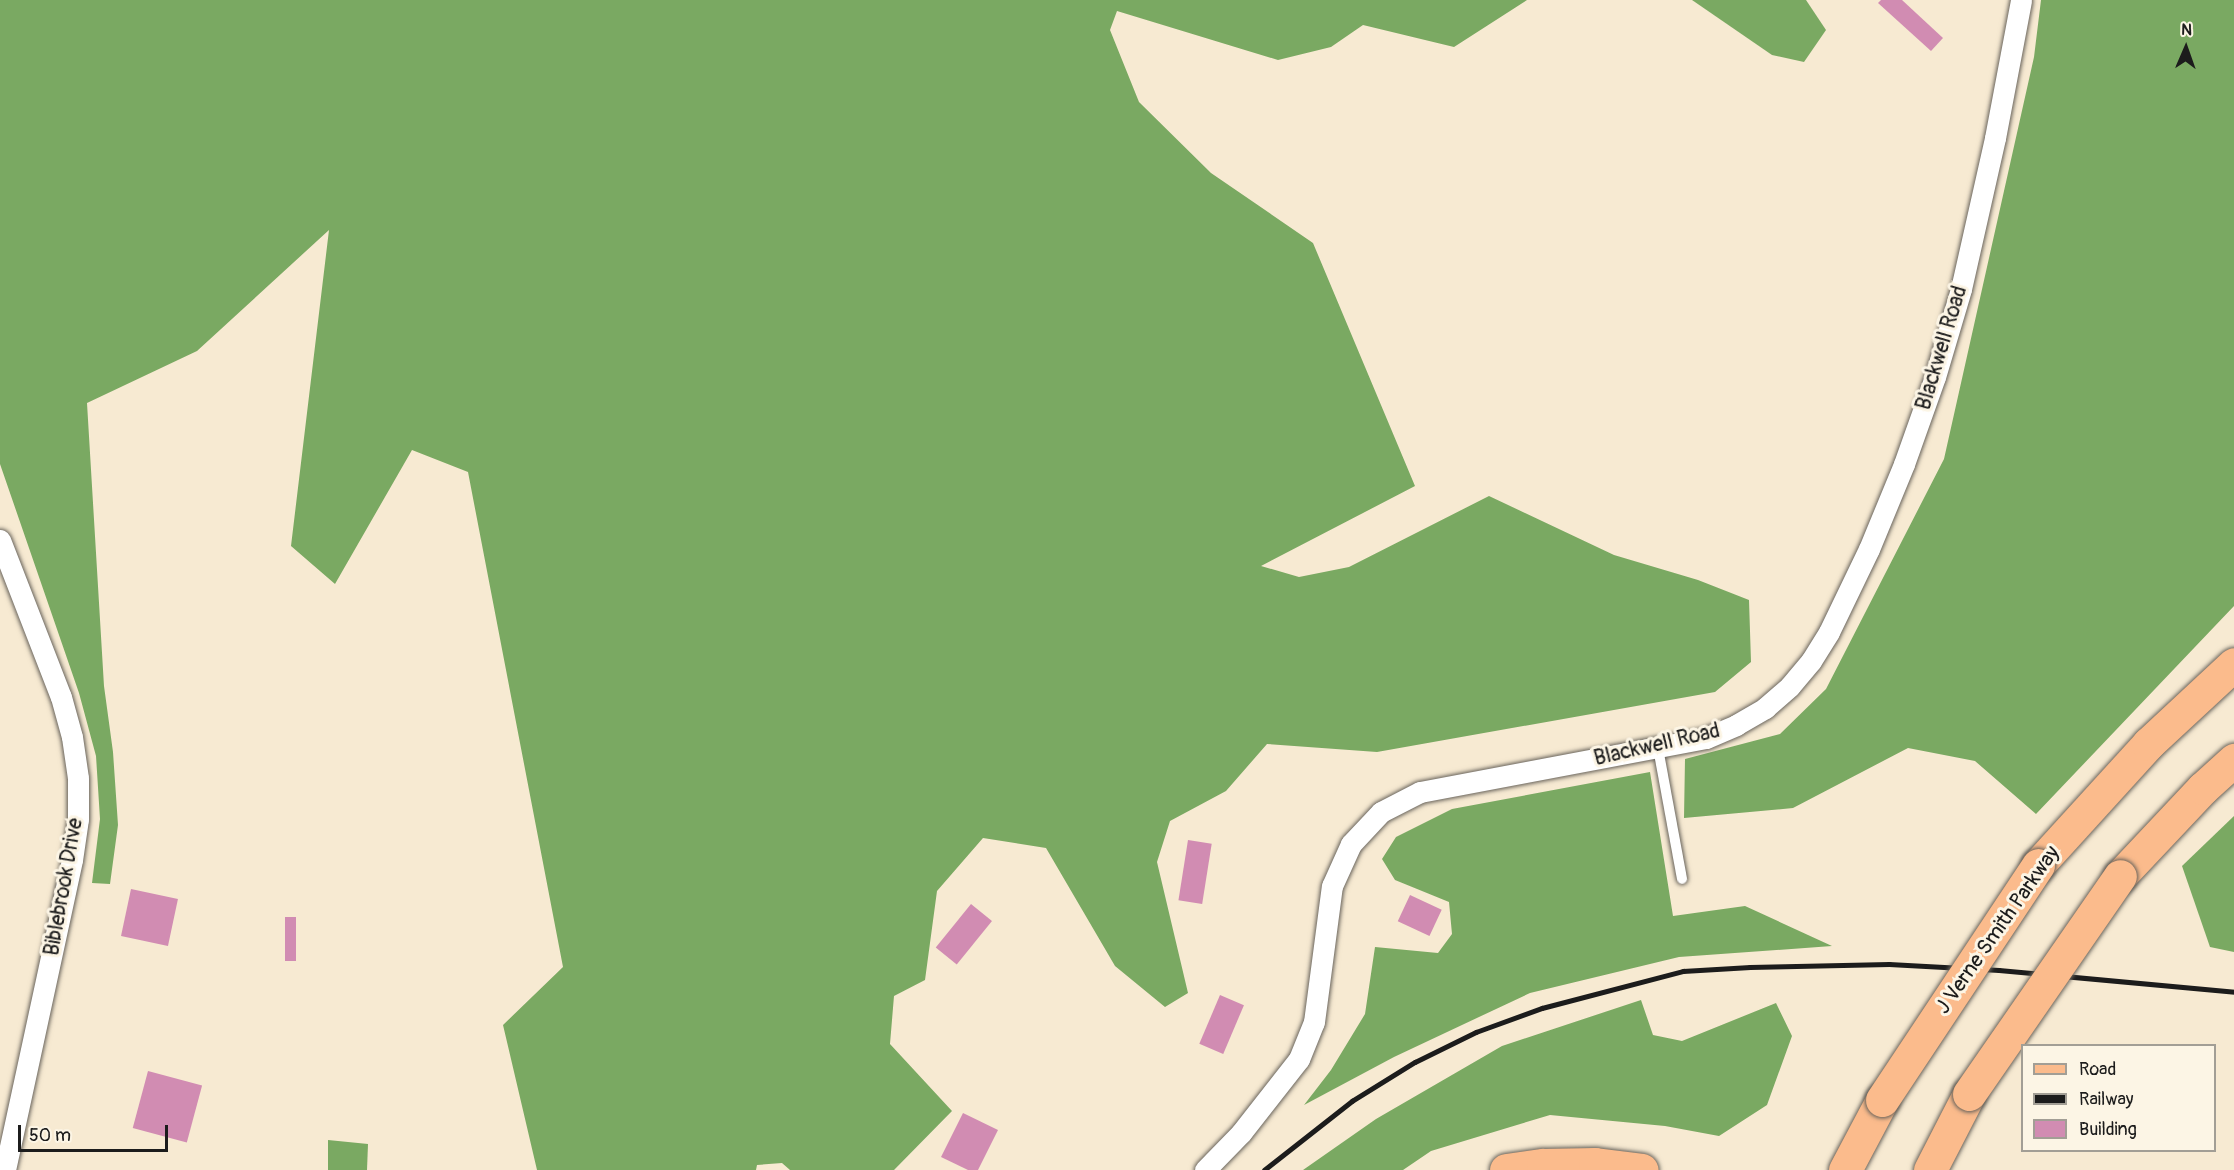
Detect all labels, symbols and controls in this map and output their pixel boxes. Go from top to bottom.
north arrow [2156,18,2216,78]
text: N [2181,20,2192,40]
street label: Blackwell Road [1911,283,1973,413]
street label: Blackwell Road [1591,718,1723,772]
street label: Biblebrook Drive [39,816,89,958]
street label: J Verne Smith Parkway [1931,841,2065,1019]
legend [2021,1044,2216,1152]
text: Road [2079,1058,2116,1081]
text: Railway [2079,1088,2134,1111]
scale bar [21,1113,171,1151]
text: Building [2079,1118,2137,1141]
text: 50 m [29,1124,71,1147]

